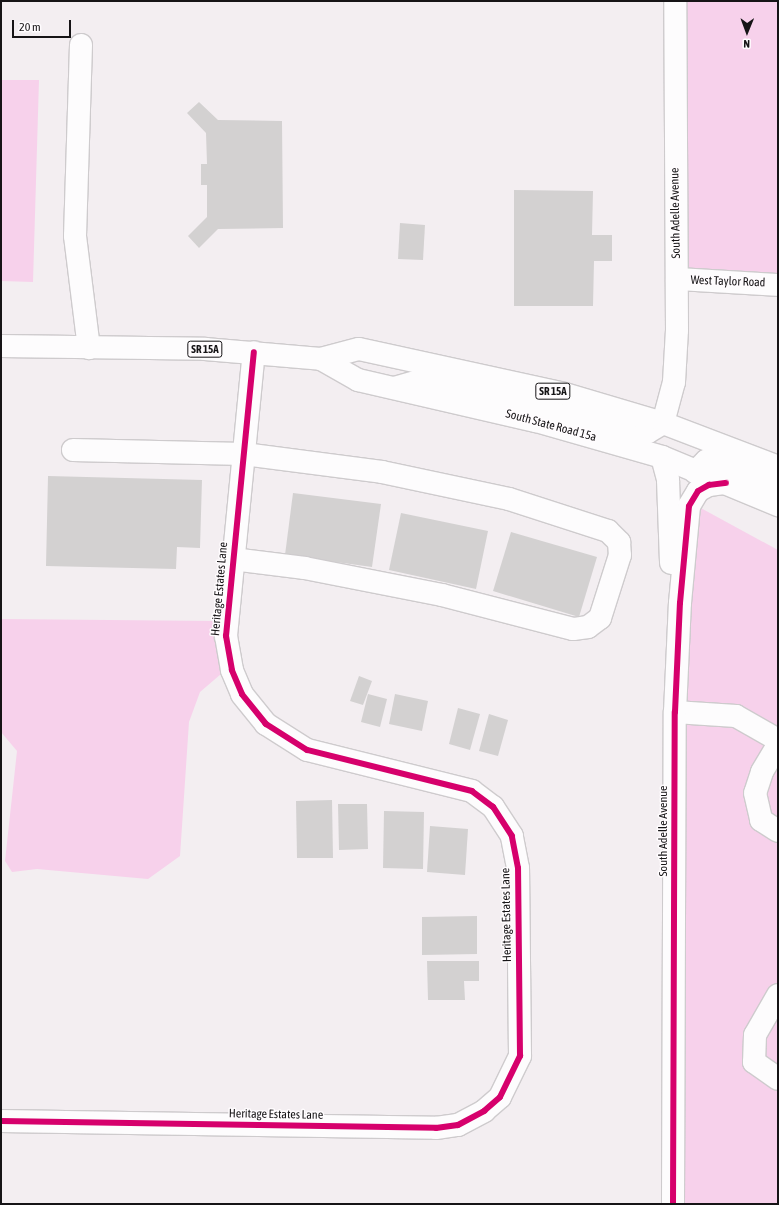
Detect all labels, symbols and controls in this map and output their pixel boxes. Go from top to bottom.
scale bar [14,12,73,38]
north arrow [727,12,767,52]
text: 20 m [19,20,41,34]
text: N [743,38,750,50]
street label: South Adelle Avenue [668,167,684,259]
street label: West Taylor Road [690,273,766,291]
road number: SR 15A [187,340,223,358]
road number: SR 15A [535,382,571,400]
street label: South State Road 15a [504,407,598,445]
street label: Heritage Estates Lane [209,541,231,637]
street label: South Adelle Avenue [657,786,671,876]
street label: Heritage Estates Lane [499,868,515,962]
street label: Heritage Estates Lane [229,1107,323,1123]

